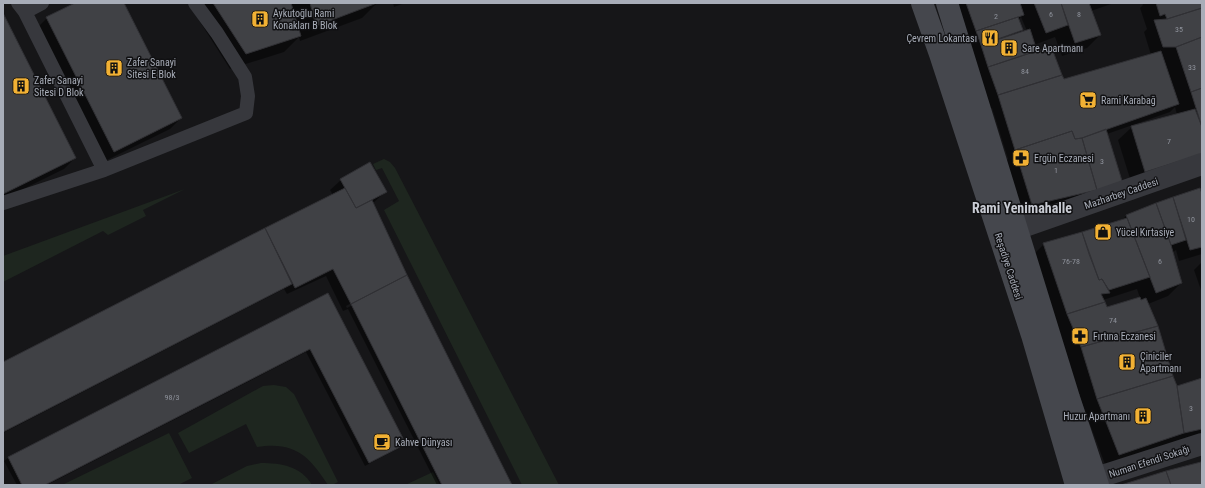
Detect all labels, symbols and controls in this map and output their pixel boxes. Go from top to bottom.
place label: Aykutoğlu Rami Konakları B Blok [273,8,338,31]
building icon: Aykutoğlu Rami Konakları B Blok [250,9,270,29]
house number: 6 [1049,10,1053,19]
house number: 8 [1077,10,1081,19]
house number: 2 [994,12,998,21]
house number: 35 [1175,25,1183,34]
restaurant icon: Çevrem Lokantası [980,28,1000,48]
place label: Çevrem Lokantası [906,33,977,44]
building icon: Sare Apartmanı [999,38,1019,58]
place label: Sare Apartmanı [1022,43,1083,54]
place label: Zafer Sanayi Sitesi E Blok [127,57,176,80]
building icon: Zafer Sanayi Sitesi E Blok [104,58,124,78]
house number: 33 [1188,63,1196,72]
house number: 84 [1021,67,1029,76]
place label: Zafer Sanayi Sitesi D Blok [34,75,84,98]
building icon: Zafer Sanayi Sitesi D Blok [11,76,31,96]
supermarket icon: Rami Karabağ [1078,90,1098,110]
place label: Rami Karabağ [1101,95,1156,106]
house number: 7 [1167,137,1171,146]
pharmacy icon: Ergün Eczanesi [1011,148,1031,168]
place label: Ergün Eczanesi [1034,153,1094,164]
house number: 3 [1100,157,1104,166]
house number: 1 [1054,166,1058,175]
street label: Mazharbey Caddesi [1083,176,1160,211]
district label: Rami Yenimahalle [972,200,1072,216]
house number: 10 [1187,215,1195,224]
shop icon: Yücel Kırtasiye [1093,222,1113,242]
place label: Yücel Kırtasiye [1116,227,1175,238]
street label: Reşadiye Caddesi [993,231,1025,301]
house number: 76-78 [1062,257,1080,266]
house number: 6 [1158,257,1162,266]
house number: 74 [1109,316,1117,325]
pharmacy icon: Fırtına Eczanesi [1070,326,1090,346]
place label: Fırtına Eczanesi [1093,331,1156,342]
place label: Çiniciler Apartmanı [1140,351,1181,374]
building icon: Çiniciler Apartmanı [1117,352,1137,372]
house number: 98/3 [165,393,179,402]
house number: 3 [1189,404,1193,413]
building icon: Huzur Apartmanı [1133,406,1153,426]
place label: Huzur Apartmanı [1063,411,1130,422]
cafe icon: Kahve Dünyası [372,432,392,452]
place label: Kahve Dünyası [395,437,452,448]
street label: Numan Efendi Sokağı [1107,443,1191,480]

